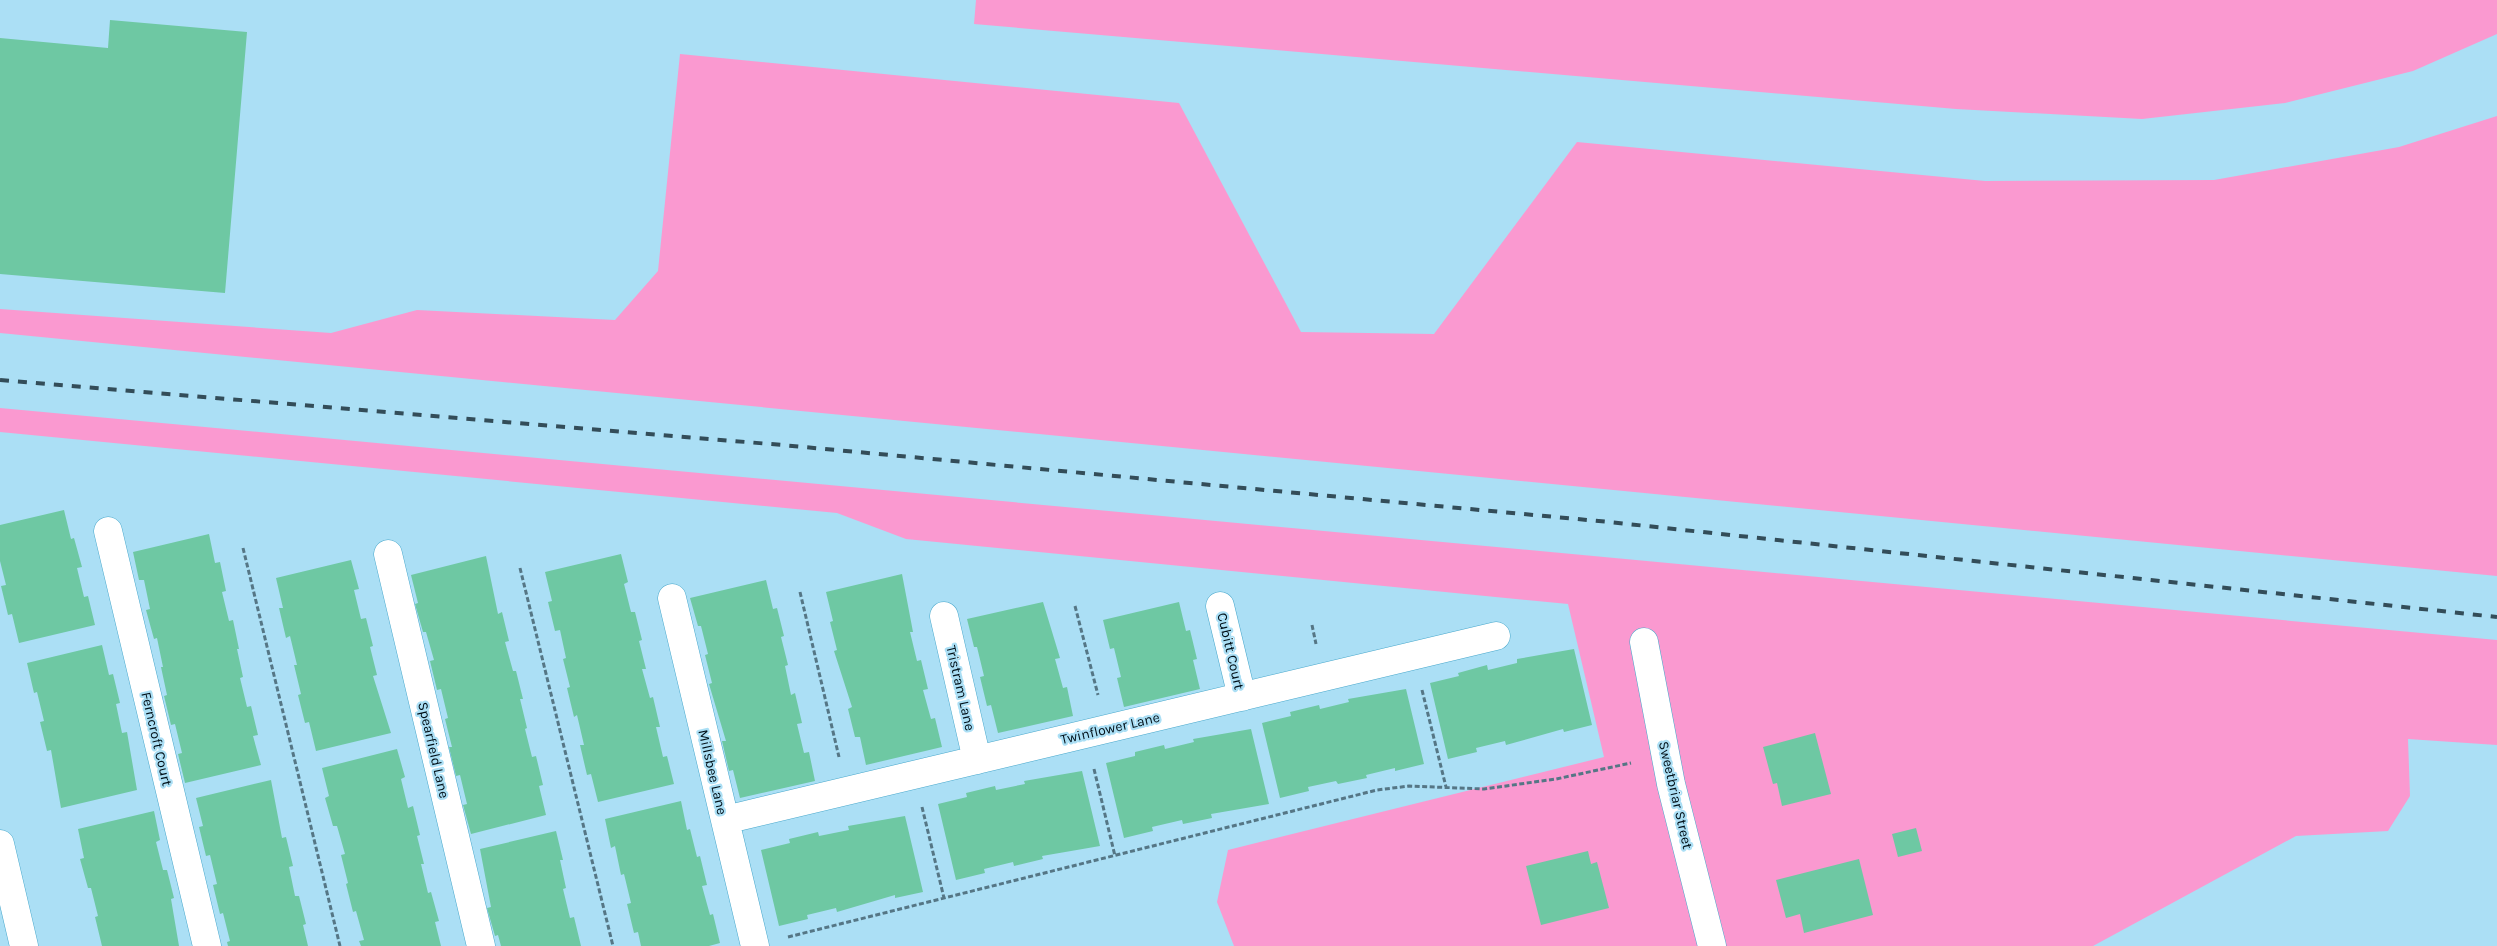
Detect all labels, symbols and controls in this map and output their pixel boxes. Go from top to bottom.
street label: Cubitt Court [1213,611,1248,691]
street label: Tristram Lane [942,644,979,732]
street label: Ferncroft Court [137,690,176,788]
street label: Spearfield Lane [414,700,453,800]
street label: Twinflower Lane [1059,709,1161,748]
street label: Millsbee Lane [694,728,731,816]
street label: Sweetbriar Street [1655,739,1696,851]

